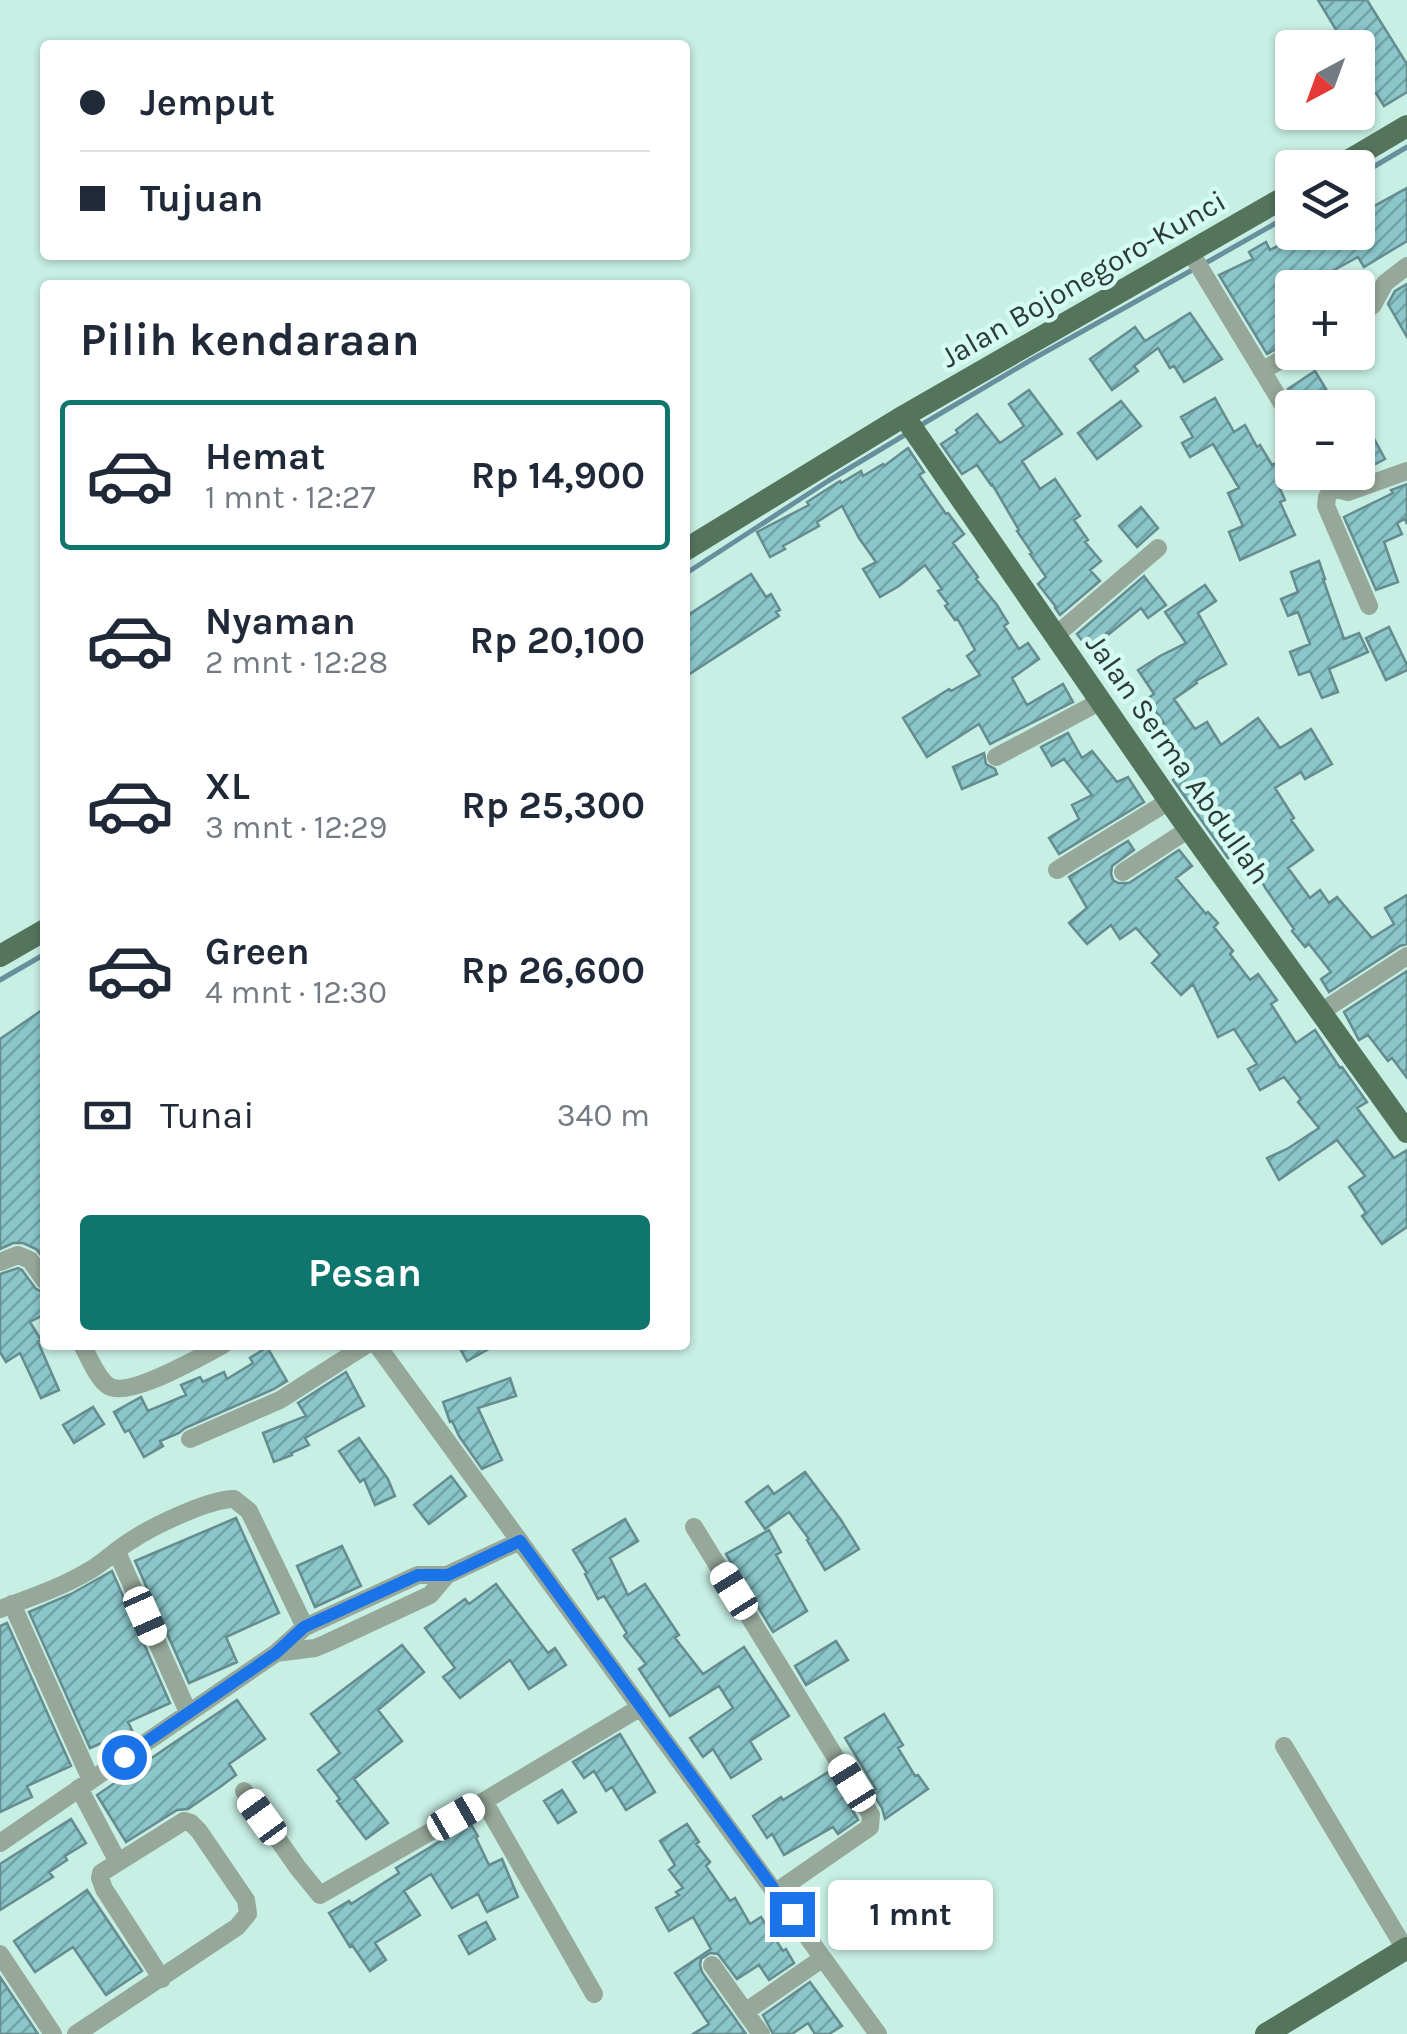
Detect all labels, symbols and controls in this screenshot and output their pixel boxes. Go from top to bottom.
north arrow [1275,30,1375,130]
map controls [1275,30,1375,490]
text: Jemput [140,80,275,125]
button: layers [1275,150,1375,250]
text: Tujuan [140,176,263,221]
street label: Jalan Bojonegoro-Kunci [934,183,1232,375]
button: + [1275,270,1375,370]
text: Pilih kendaraan [80,314,420,366]
button: − [1275,390,1375,490]
icon: car [85,430,175,520]
text: Hemat [205,434,325,479]
text: Rp 14,900 [471,453,645,498]
text: 1 mnt · 12:27 [205,479,375,516]
icon: car [85,595,175,685]
text: Nyaman [205,599,356,644]
text: Rp 20,100 [469,618,645,663]
street label: Jalan Serma Abdullah [1078,627,1278,891]
text: 2 mnt · 12:28 [205,644,388,681]
icon: car [85,760,175,850]
text: XL [205,764,250,809]
text: Rp 25,300 [461,783,645,828]
text: 3 mnt · 12:29 [205,809,387,846]
icon: car [85,925,175,1015]
text: Green [205,929,310,974]
text: Rp 26,600 [461,948,645,993]
text: 4 mnt · 12:30 [205,974,387,1011]
icon: cash [80,1088,135,1143]
text: Tunai [160,1093,255,1138]
text: 340 m [557,1097,650,1134]
button: Pesan [80,1215,650,1330]
car [705,1558,763,1624]
car [119,1582,171,1650]
route start [102,1735,147,1780]
car [823,1750,881,1816]
car [232,1784,292,1850]
car [423,1789,489,1845]
callout: 1 mnt [827,1879,992,1949]
route end [770,1892,815,1937]
text: 1 mnt [869,1896,952,1933]

